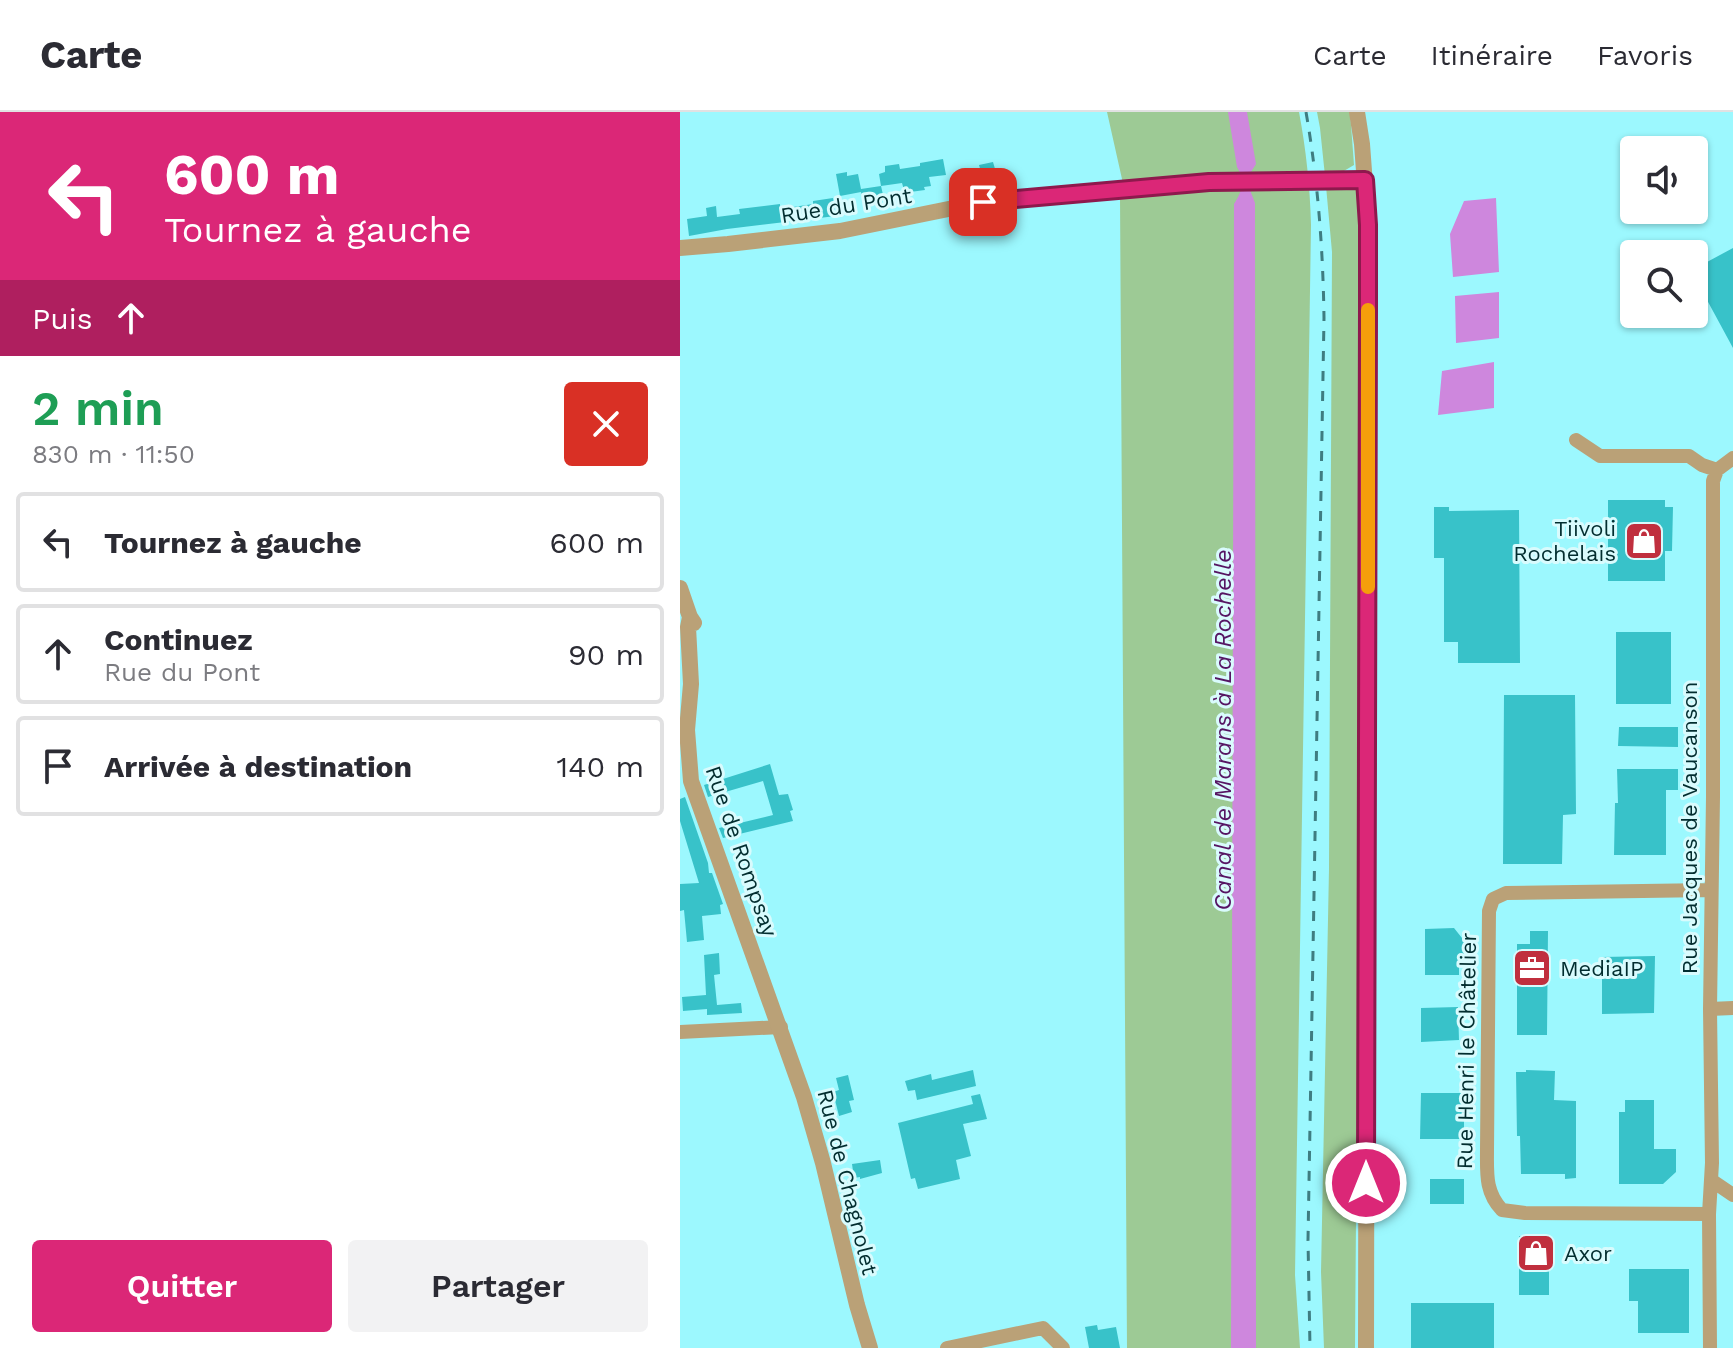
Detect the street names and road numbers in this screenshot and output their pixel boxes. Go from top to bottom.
street label: Rue du Pont [779,183,913,228]
street label: Rue Jacques de Vaucanson [1677,682,1702,974]
street label: Rue de Rompsay [701,762,783,941]
street label: Rue Henri le Châtelier [1452,932,1481,1170]
street label: Rue de Chagnolet [812,1087,883,1277]

